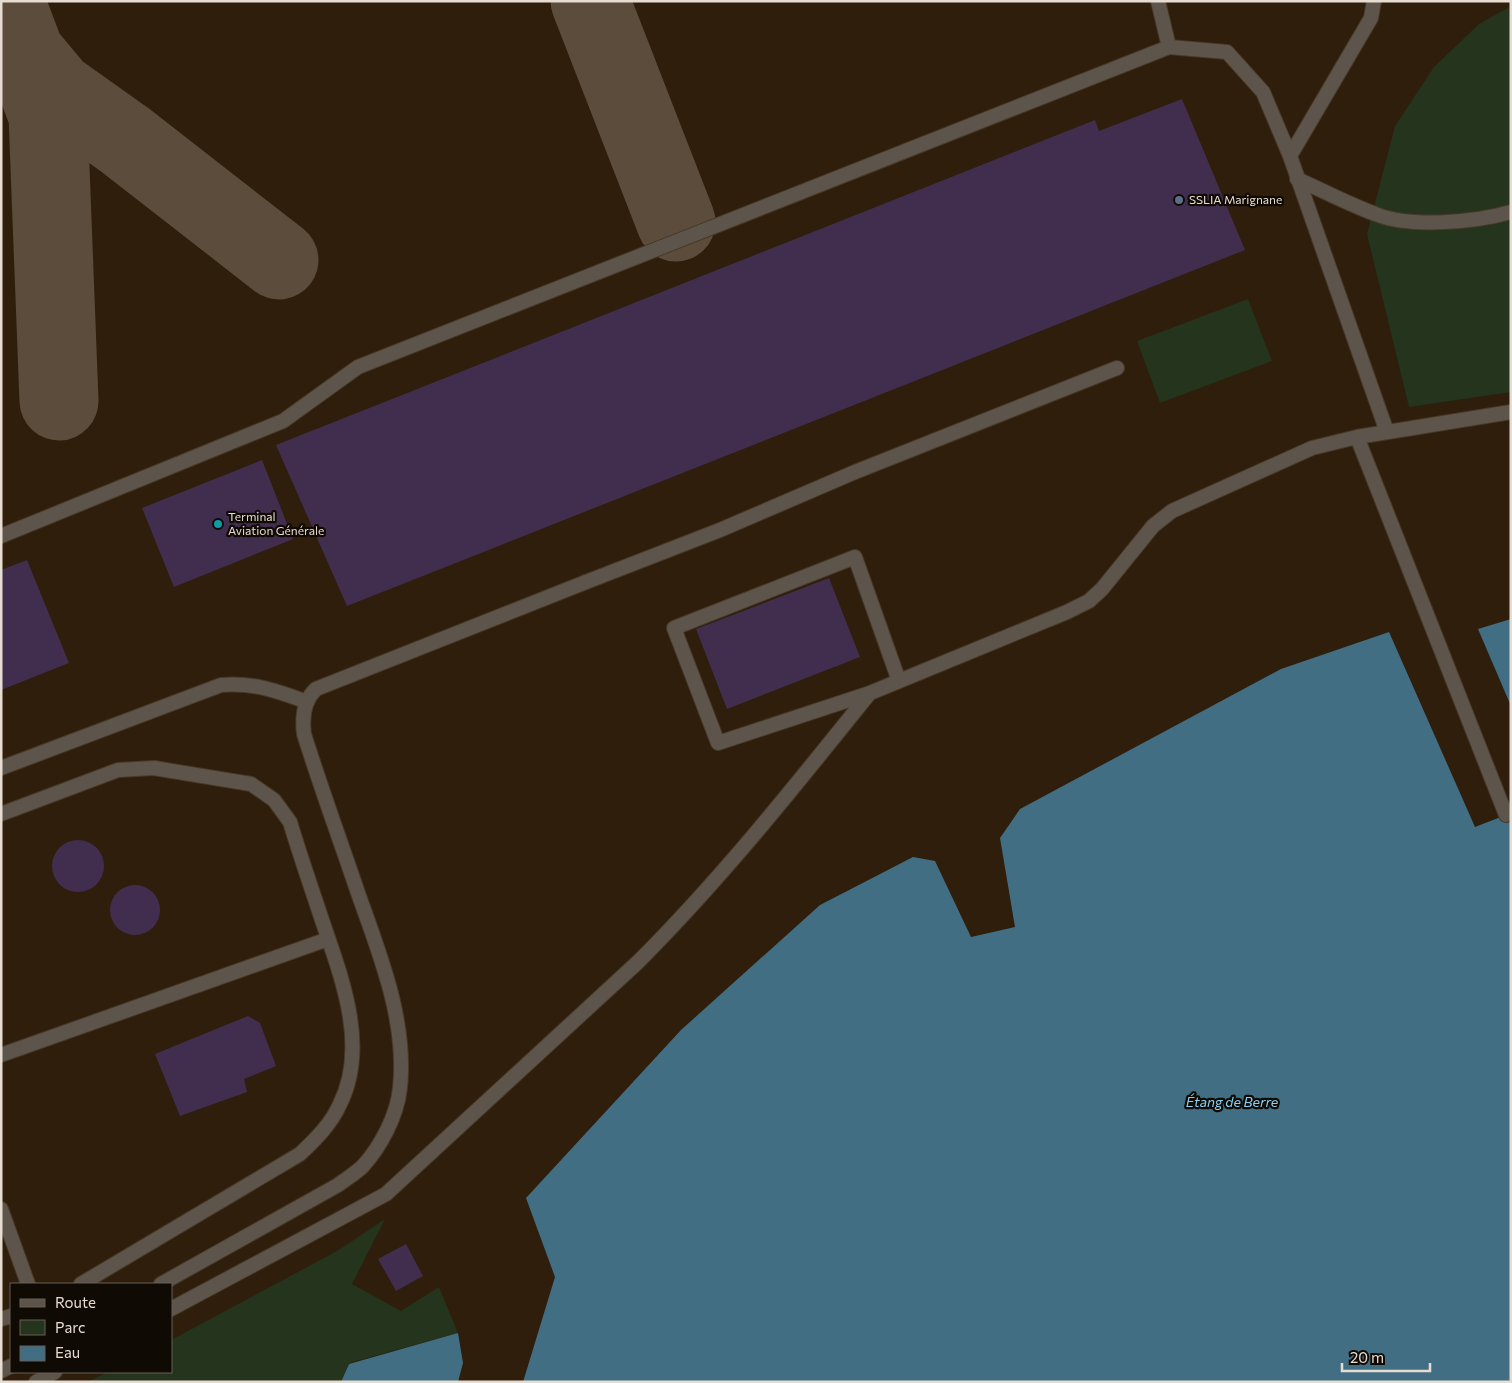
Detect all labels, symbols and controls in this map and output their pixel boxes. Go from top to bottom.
place label: SSLIA Marignane [1189,192,1282,206]
marker: SSLIA Marignane [1173,194,1185,206]
place label: Terminal Aviation Générale [228,509,324,537]
marker: Terminal Aviation Générale [212,518,224,530]
water label: Étang de Berre [1186,1093,1279,1110]
legend [10,1283,172,1373]
text: Route [55,1293,96,1311]
text: Parc [55,1318,85,1336]
scale bar [1342,1340,1430,1372]
text: Eau [55,1343,80,1361]
text: 20 m [1350,1348,1384,1366]

